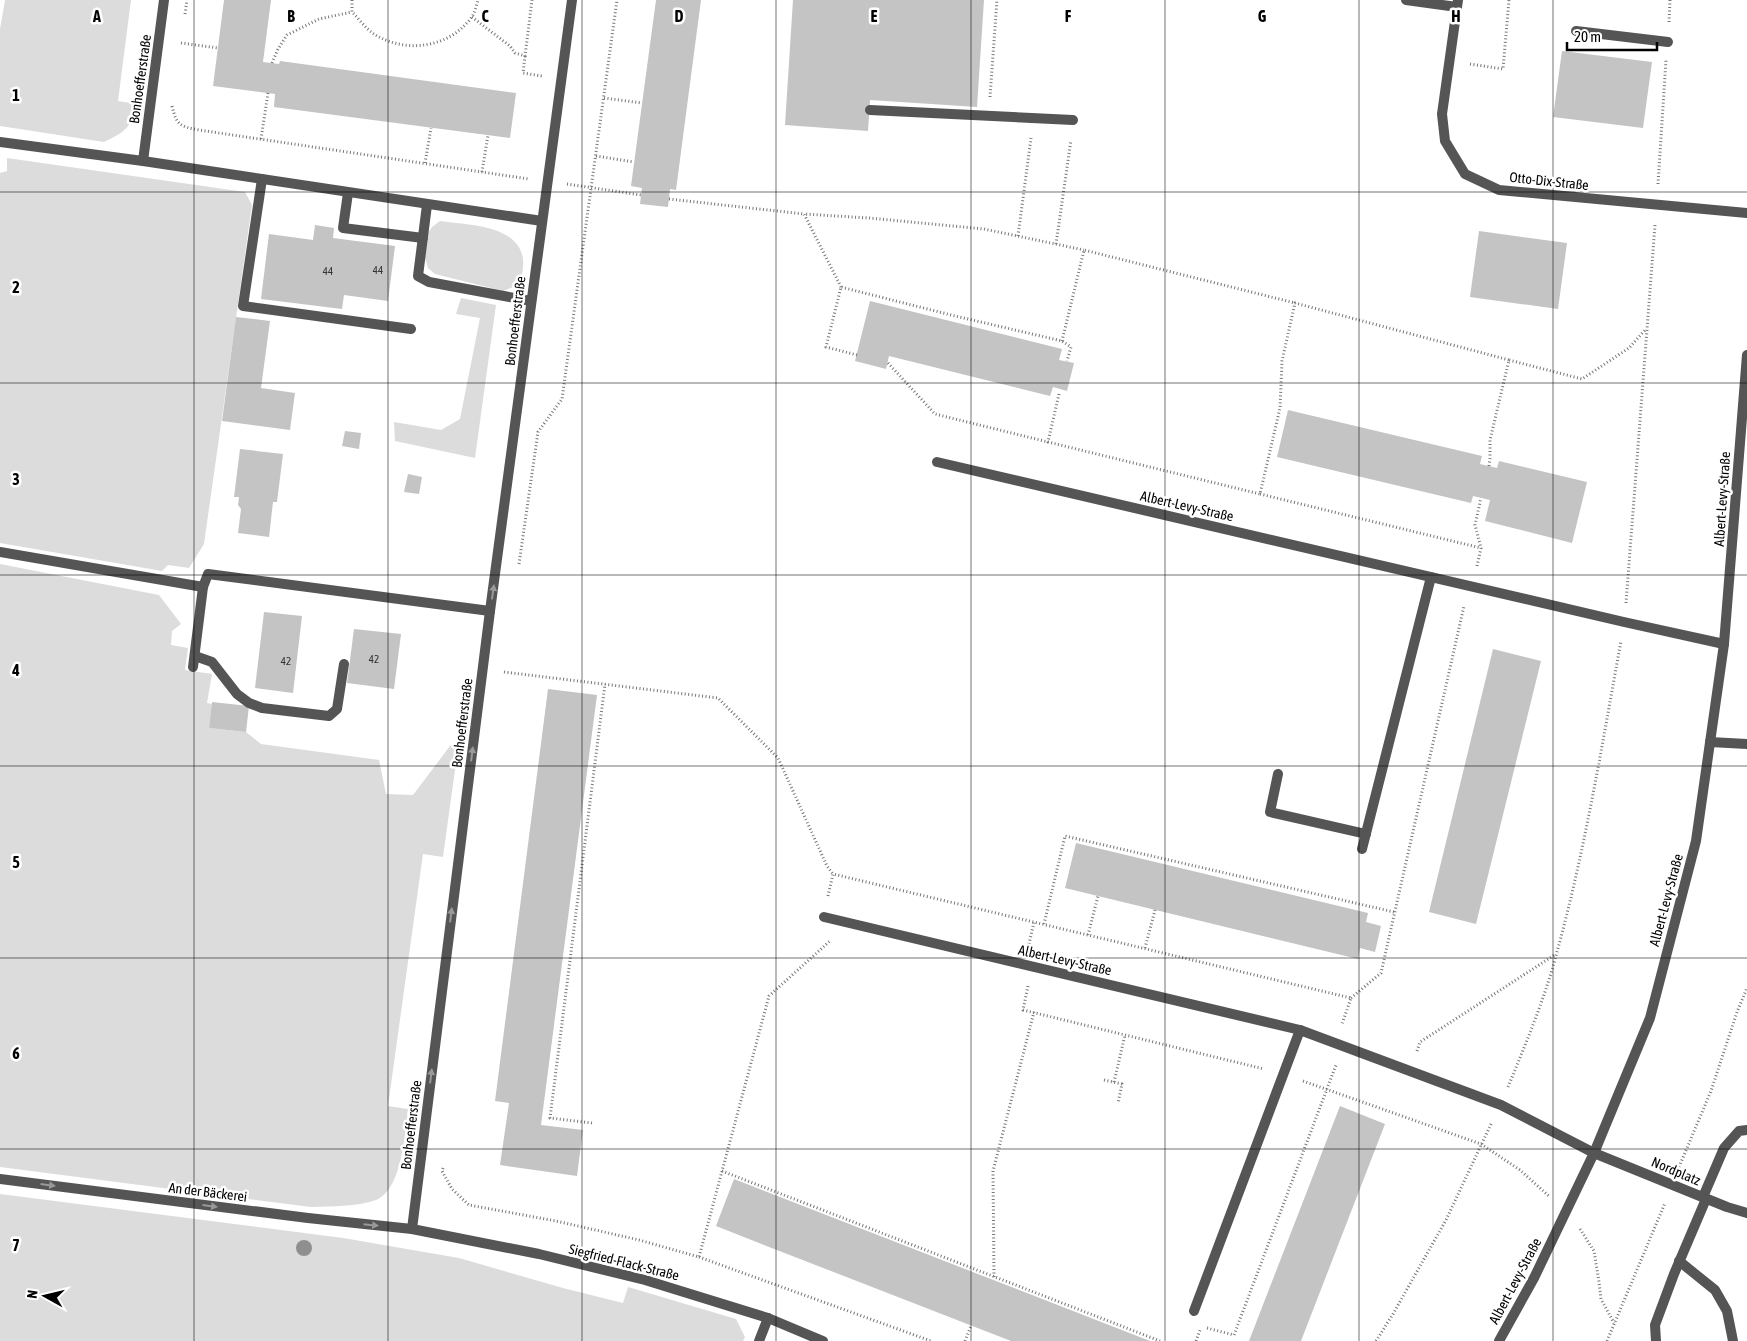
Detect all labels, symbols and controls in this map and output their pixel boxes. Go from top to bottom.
text: A [92,7,101,25]
text: B [287,7,295,25]
text: C [481,7,489,25]
text: D [675,7,684,25]
text: E [871,7,878,25]
text: F [1065,7,1072,25]
text: G [1258,7,1267,25]
text: H [1451,7,1461,25]
scale bar [1567,20,1657,52]
text: 20 m [1574,28,1601,45]
street label: Bonhoefferstraße [126,33,154,125]
text: 1 [12,86,20,104]
street label: Otto-Dix-Straße [1509,169,1589,193]
house number: 44 [373,264,383,276]
house number: 44 [323,265,333,277]
street label: Bonhoefferstraße [502,275,528,367]
text: 2 [12,278,20,296]
street label: Albert-Levy-Straße [1711,451,1733,547]
text: 3 [12,470,20,488]
street label: Albert-Levy-Straße [1139,488,1235,524]
one-way arrow [489,584,497,600]
house number: 42 [369,653,379,665]
house number: 42 [281,655,291,667]
text: 4 [11,661,20,679]
street label: Bonhoefferstraße [449,677,475,769]
one-way arrow [468,745,476,761]
street label: Albert-Levy-Straße [1646,852,1686,948]
text: 5 [12,853,20,871]
one-way arrow [447,906,455,922]
street label: Albert-Levy-Straße [1017,942,1113,978]
text: 6 [12,1044,20,1062]
one-way arrow [427,1068,435,1084]
street label: Bonhoefferstraße [398,1079,424,1171]
street label: Nordplatz [1649,1154,1703,1188]
street label: An der Bäckerei [168,1179,248,1205]
one-way arrow [41,1181,57,1189]
one-way arrow [202,1202,218,1210]
one-way arrow [363,1221,379,1229]
street label: Albert-Levy-Straße [1486,1235,1544,1327]
text: 7 [12,1236,20,1254]
street label: Siegfried-Flack-Straße [567,1241,681,1283]
north arrow [20,1271,70,1321]
text: N [24,1289,41,1299]

